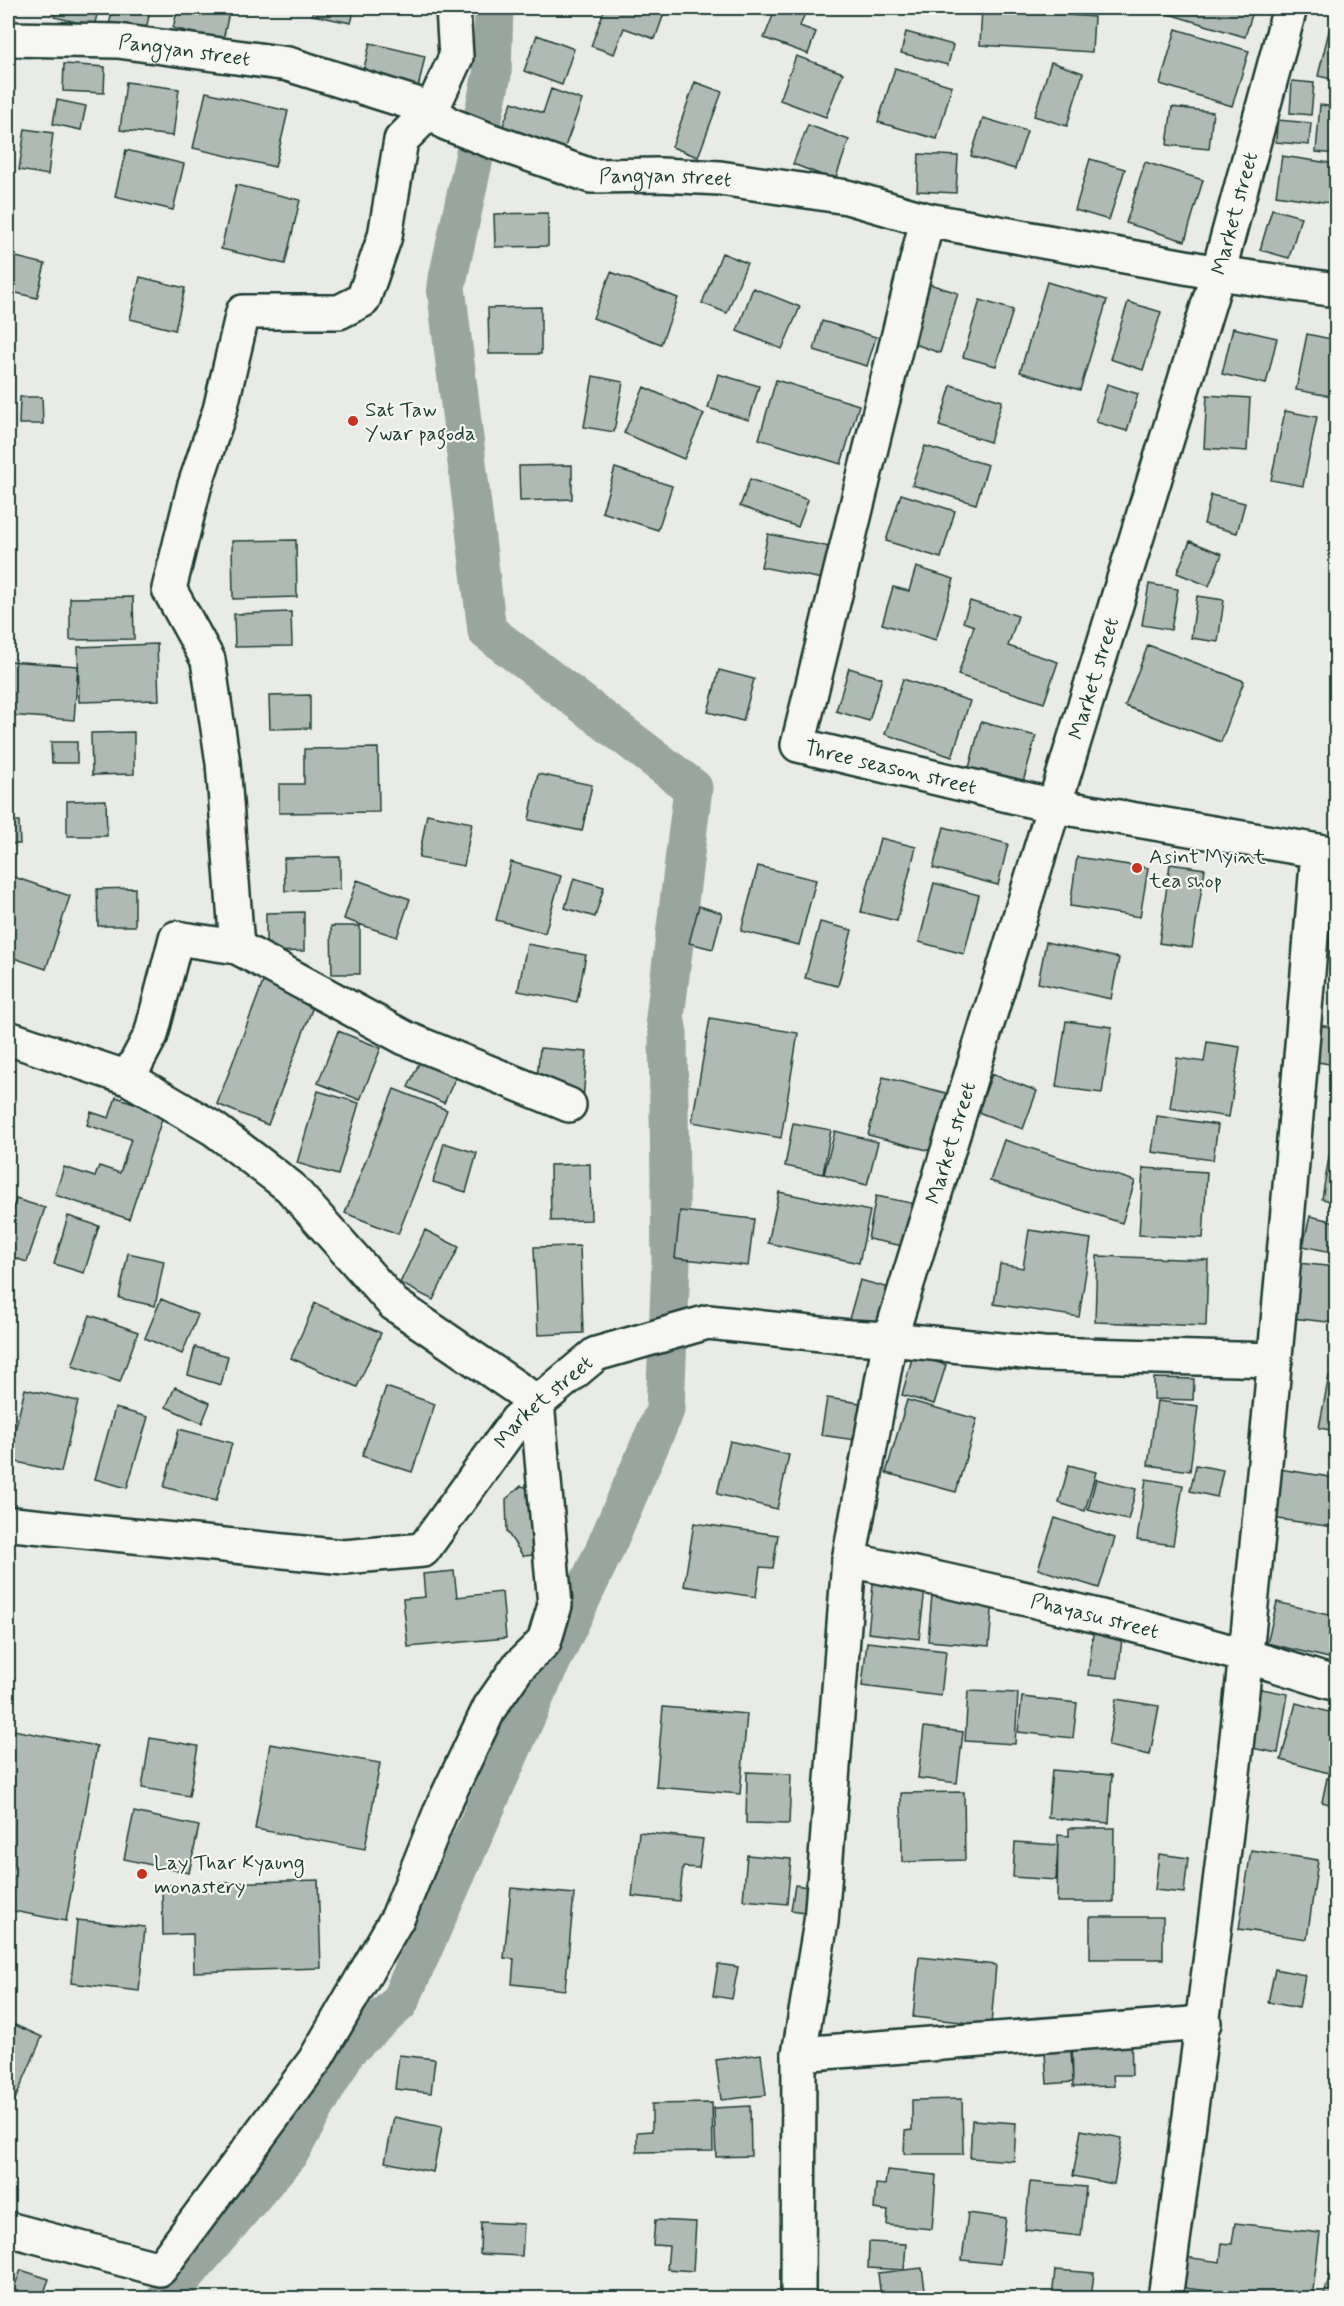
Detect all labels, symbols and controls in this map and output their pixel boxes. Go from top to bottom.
street label: Pangyan street [117,28,252,74]
street label: Market street [1205,149,1265,278]
street label: Pangyan street [599,162,734,195]
place label: Sat Taw Ywar pagoda [365,396,476,450]
marker: Sat Taw Ywar pagoda [346,414,360,428]
street label: Market street [1062,614,1126,743]
street label: Three season street [802,734,980,802]
place label: Asint Myint tea shop [1148,843,1267,895]
marker: Asint Myint tea shop [1130,861,1144,875]
street label: Market street [919,1079,983,1208]
street label: Market street [488,1349,599,1454]
street label: Phayasu street [1028,1587,1162,1646]
place label: Lay Thar Kyaung monastery [154,1849,305,1901]
marker: Lay Thar Kyaung monastery [135,1867,149,1881]

